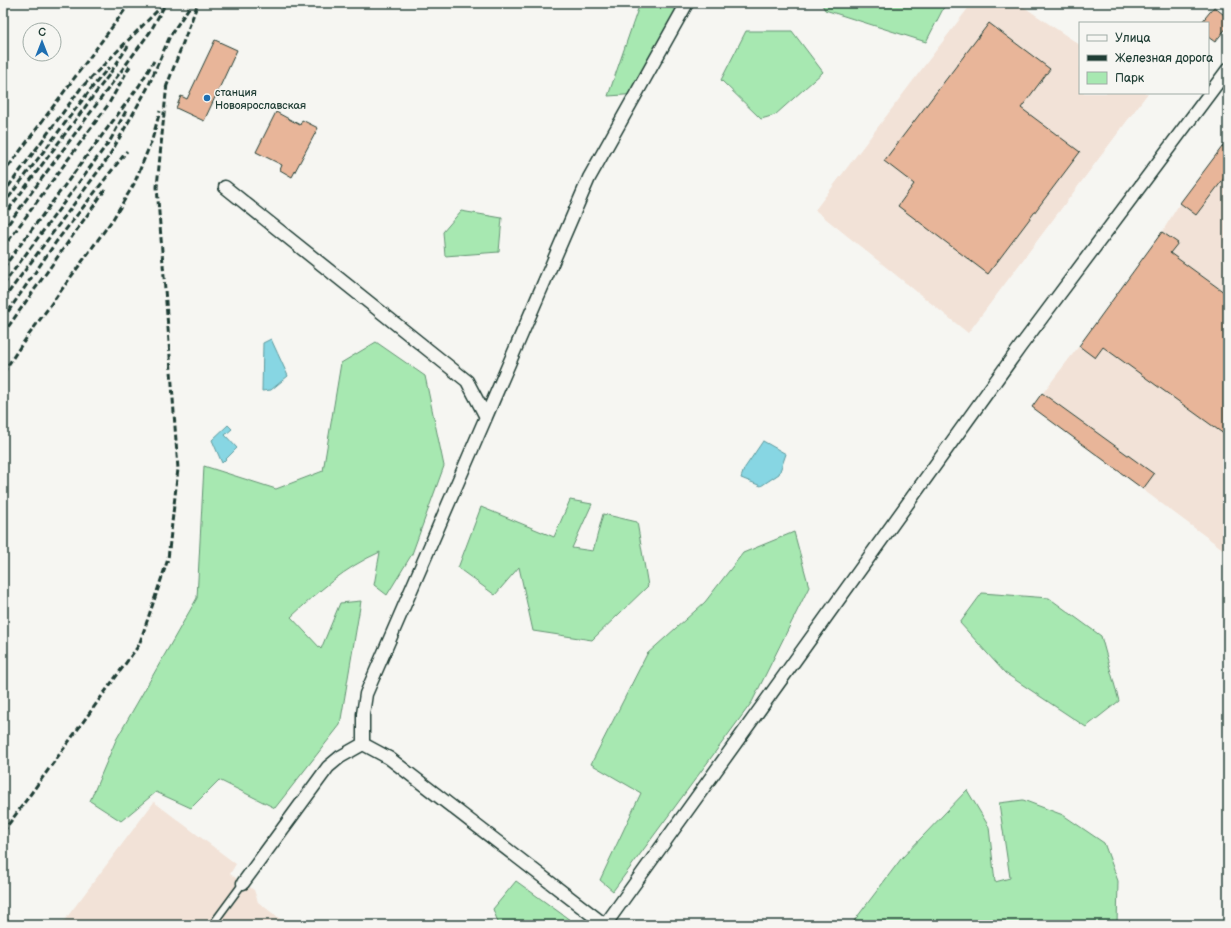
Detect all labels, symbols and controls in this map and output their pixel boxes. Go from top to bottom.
north arrow [22,22,62,62]
legend [1079,22,1209,94]
text: С [38,26,46,39]
text: Улица [1115,31,1151,46]
text: Железная дорога [1115,51,1213,66]
text: Парк [1115,71,1145,86]
place label: станция Новоярославская [215,86,306,112]
marker: станция Новоярославская [202,93,212,103]

